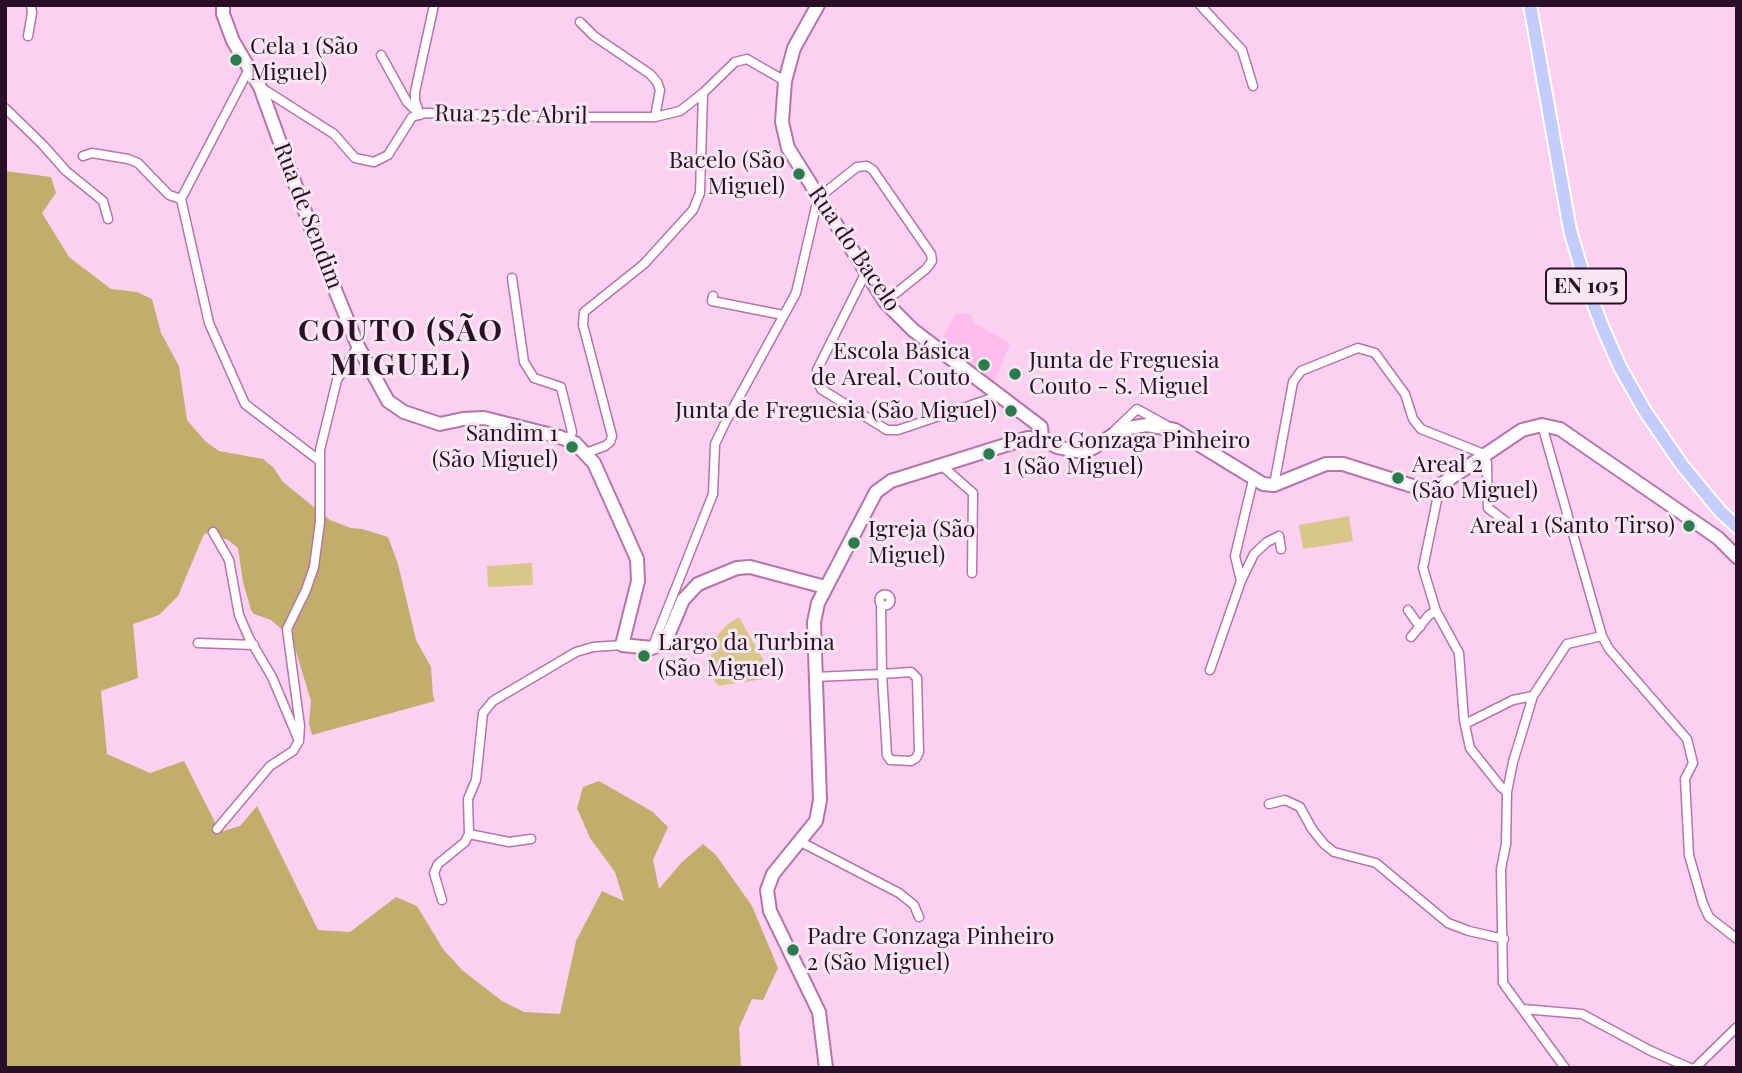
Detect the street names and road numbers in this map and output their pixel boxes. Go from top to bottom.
street label: Rua 25 de Abril [434,100,588,130]
street label: Rua de Sendim [267,139,349,293]
street label: Rua do Bacelo [802,181,906,317]
road number: EN 105 [1546,268,1626,304]

